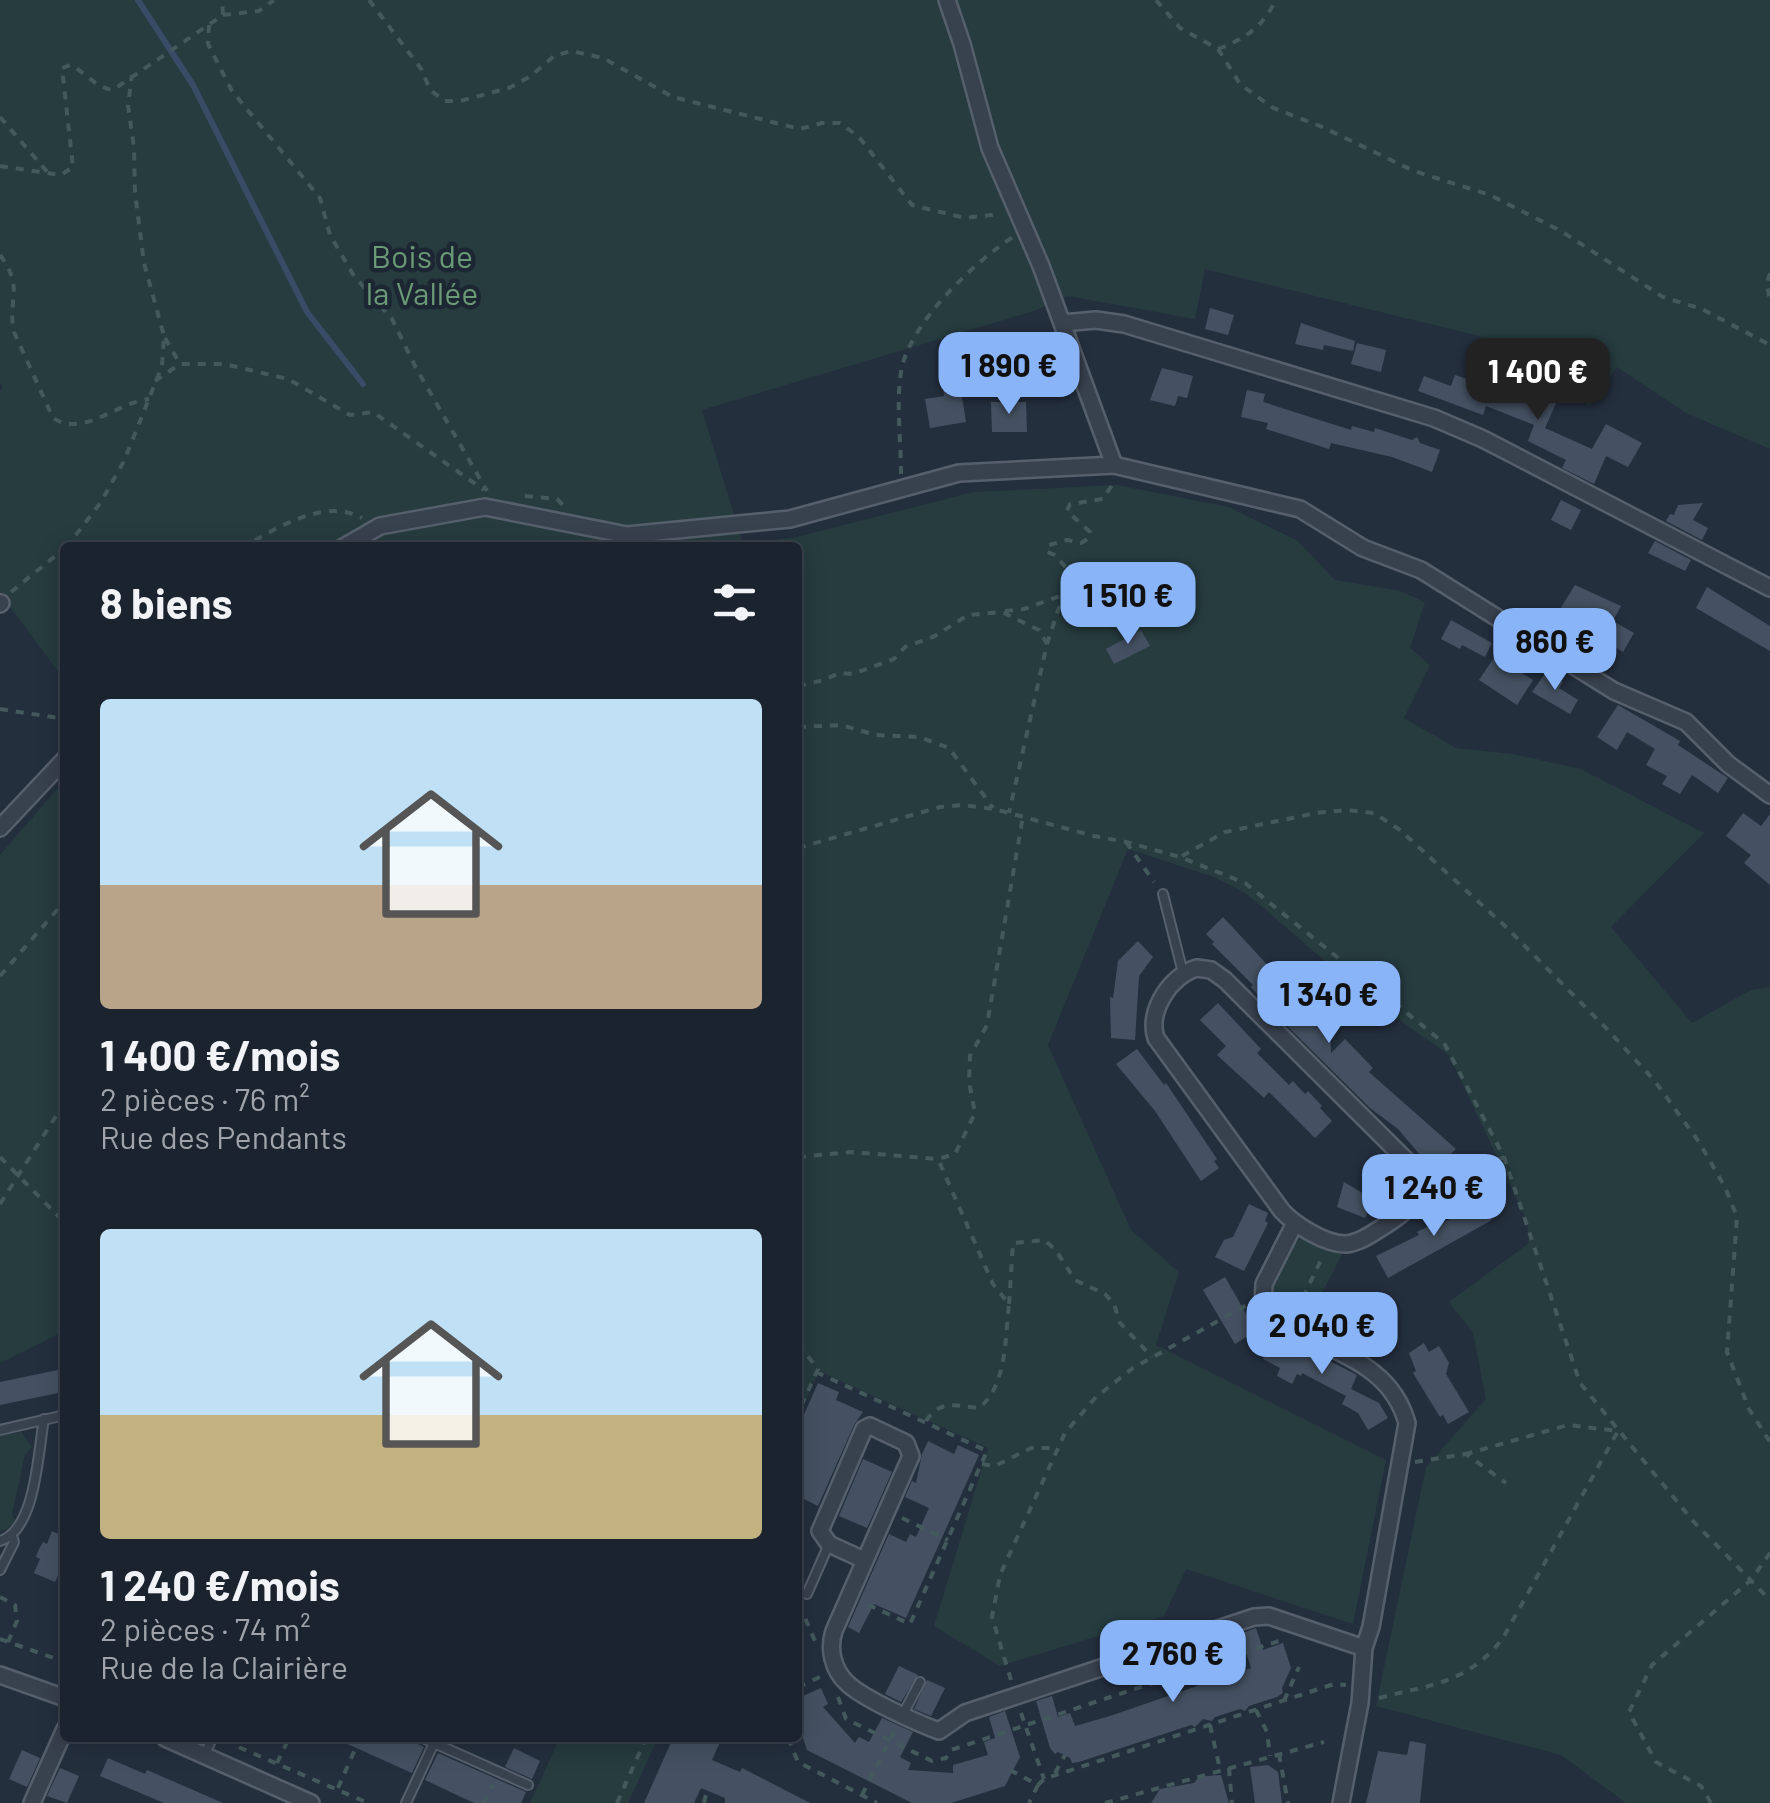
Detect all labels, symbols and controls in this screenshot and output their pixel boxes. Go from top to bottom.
park label: Bois de la Vallée [366,236,478,311]
pin: 1 890 € [917,332,1101,417]
pin: 1 400 € [1446,338,1630,423]
text: 1 890 € [961,345,1057,383]
text: 1 400 € [1488,351,1588,389]
pin: 1 510 € [1036,562,1220,647]
icon: filters [707,575,762,630]
text: 1 510 € [1083,575,1173,613]
text: 8 biens [100,577,233,627]
pin: 860 € [1485,608,1625,693]
text: 860 € [1515,621,1595,659]
icon: home [341,764,521,944]
pin: 1 340 € [1237,961,1421,1046]
text: 1 340 € [1279,974,1379,1012]
text: 1 400 €/mois [100,1029,340,1079]
text: 2 pièces · 76 m² [100,1079,310,1117]
text: Rue des Pendants [100,1117,347,1155]
pin: 1 240 € [1342,1154,1526,1239]
text: 1 240 € [1384,1167,1484,1205]
pin: 2 040 € [1230,1292,1414,1377]
icon: home [341,1294,521,1474]
text: 2 040 € [1269,1305,1375,1343]
text: 1 240 €/mois [100,1559,340,1609]
text: 2 pièces · 74 m² [100,1609,311,1647]
pin: 2 760 € [1081,1620,1265,1705]
text: 2 760 € [1122,1633,1224,1671]
text: Rue de la Clairière [100,1647,348,1685]

